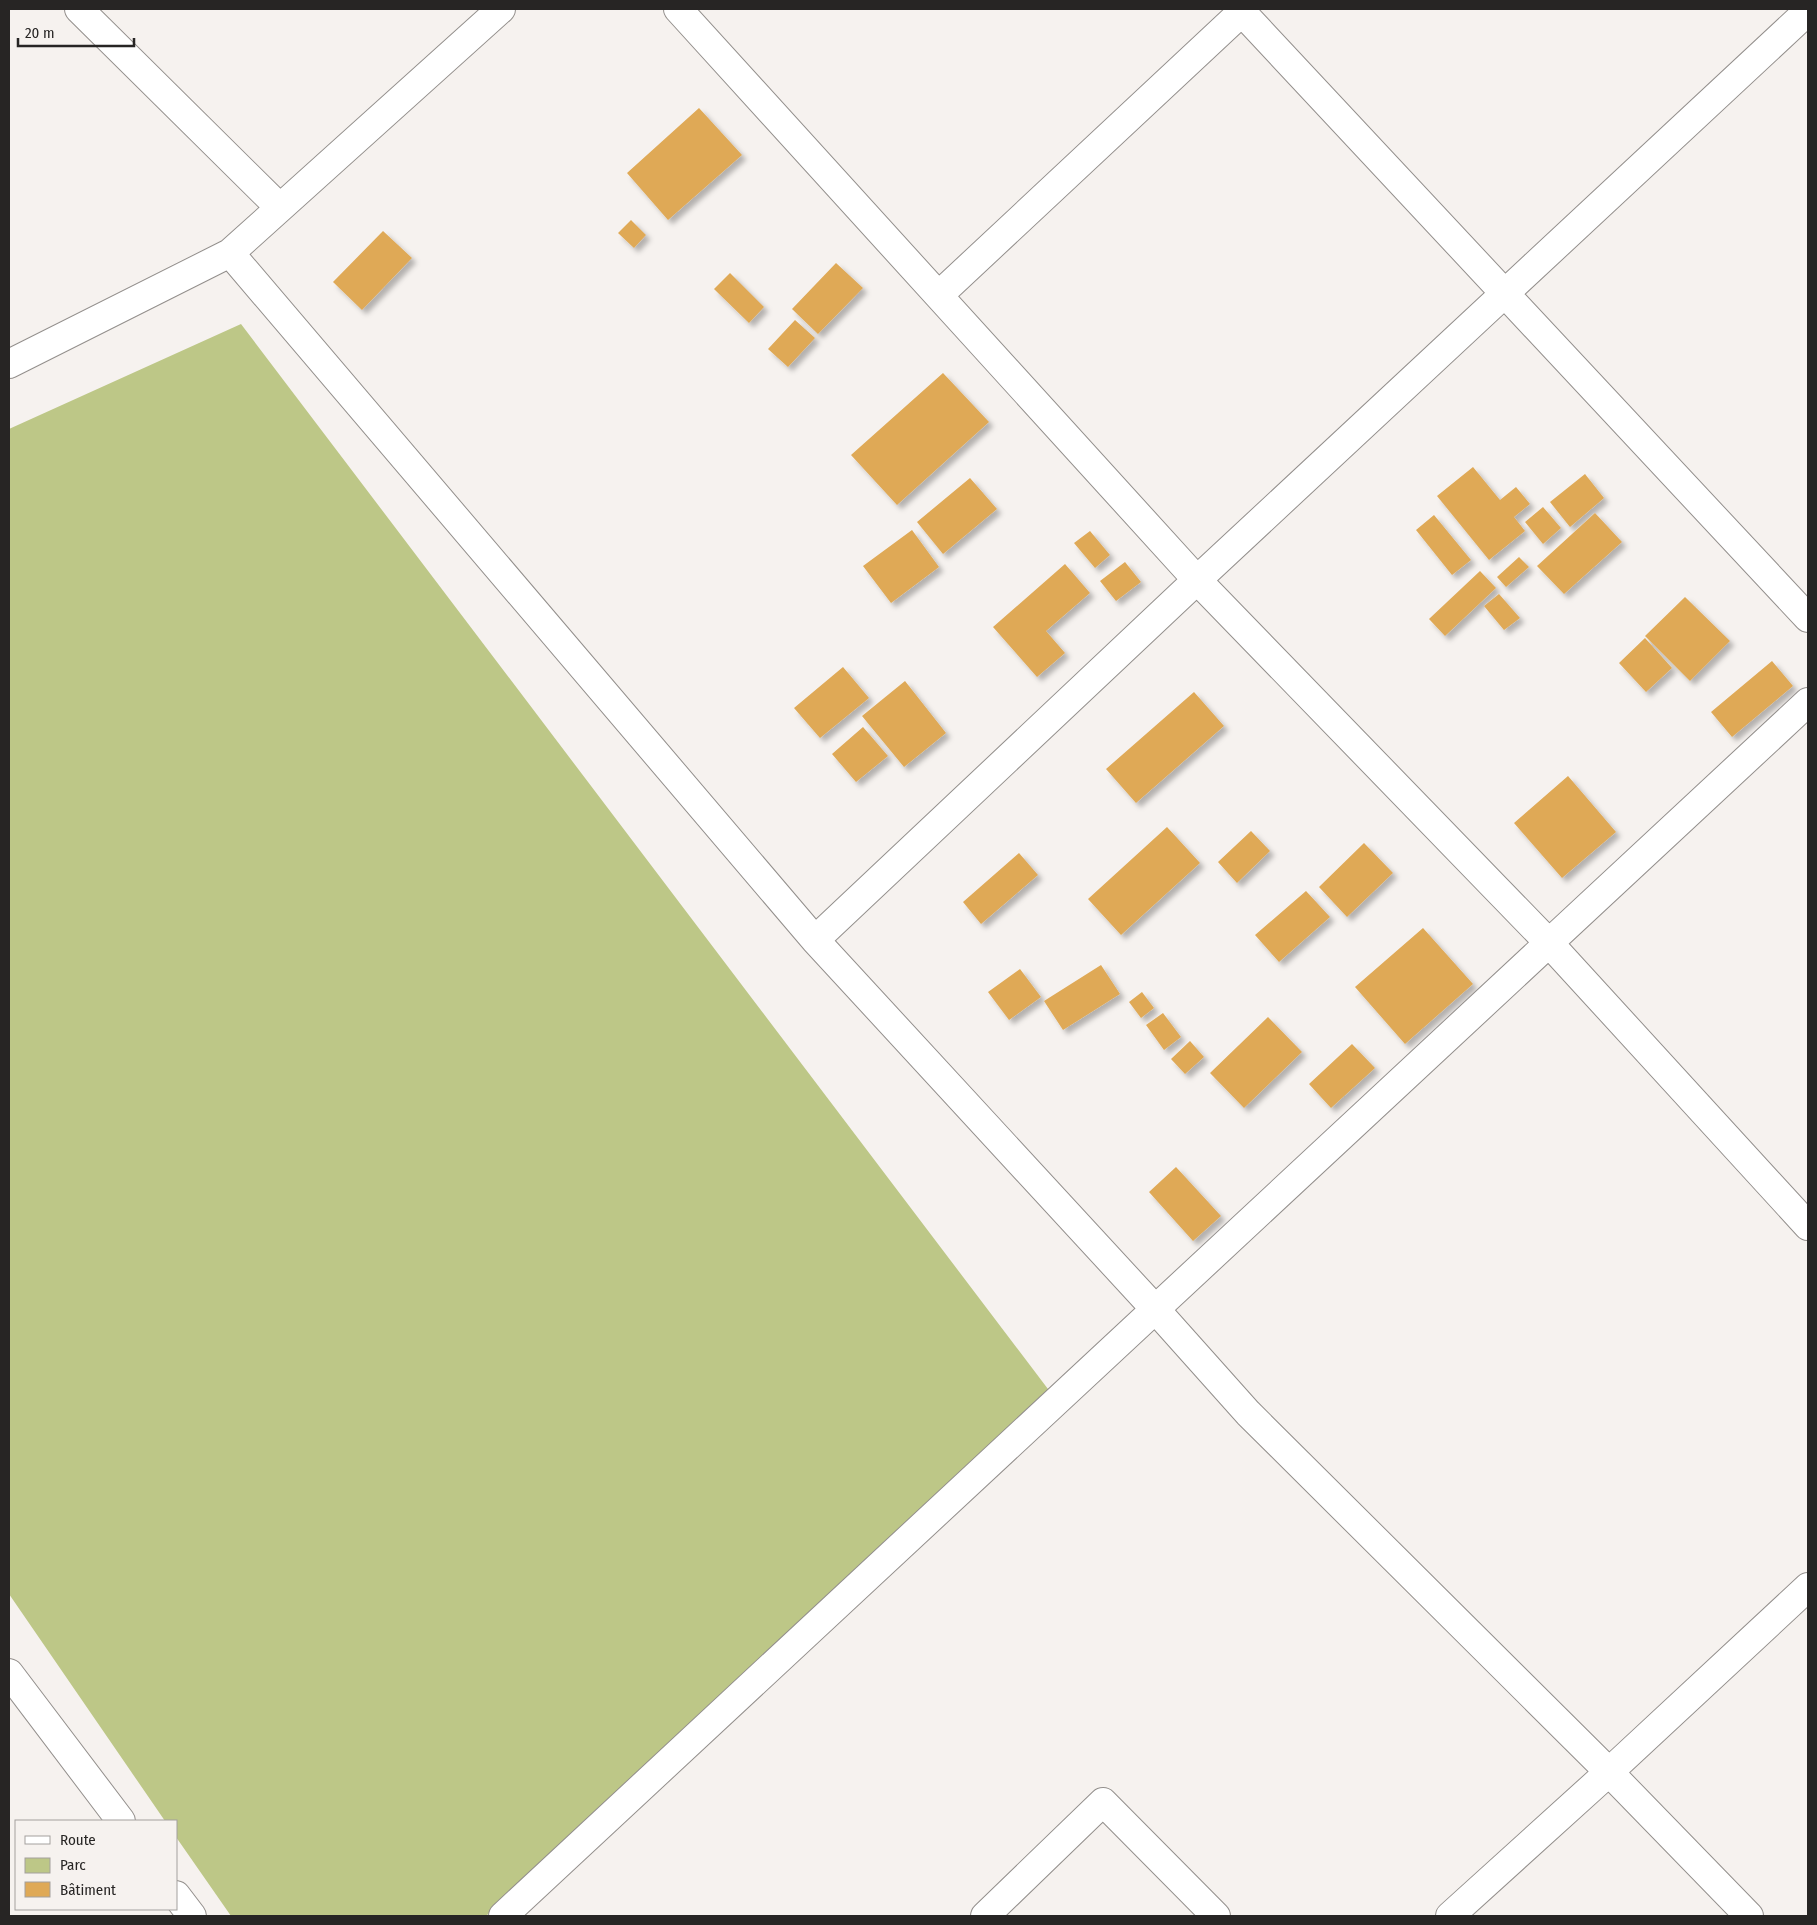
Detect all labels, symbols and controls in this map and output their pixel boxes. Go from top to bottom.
scale bar [18,15,134,47]
text: 20 m [25,24,55,42]
legend [15,1820,178,1910]
text: Route [60,1831,96,1849]
text: Parc [60,1856,86,1874]
text: Bâtiment [60,1881,116,1899]

